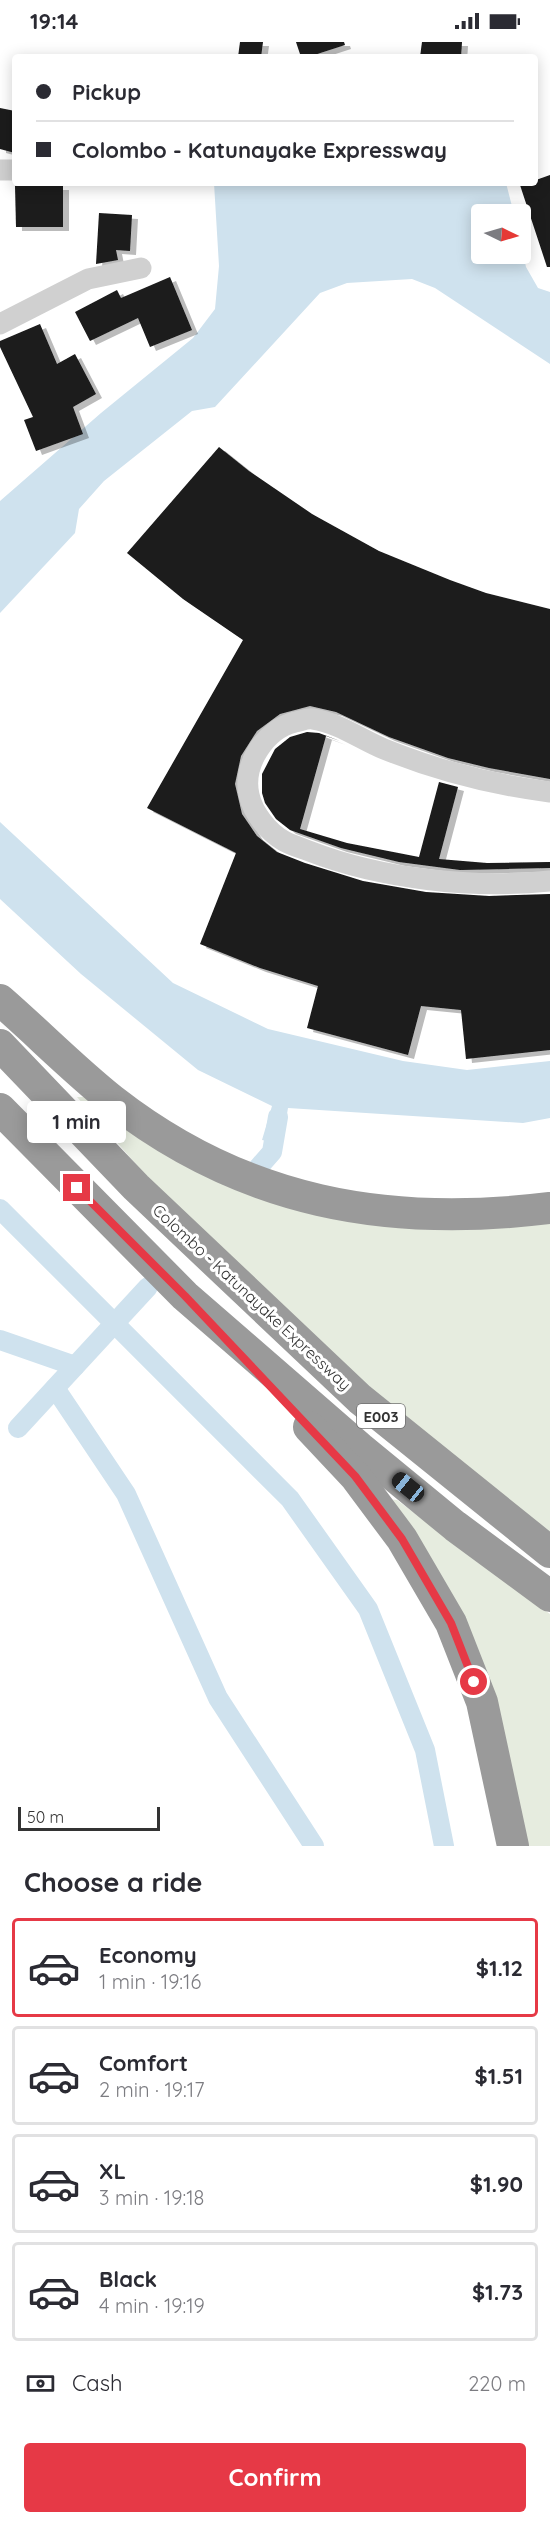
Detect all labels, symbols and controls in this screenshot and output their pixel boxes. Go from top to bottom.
text: 19:14 [30,7,79,35]
text: Pickup [72,78,141,106]
text: Colombo - Katunayake Expressway [72,136,447,164]
north arrow [471,204,531,264]
map controls [471,204,531,264]
callout: 1 min [28,1101,127,1143]
text: 1 min [52,1109,101,1134]
route end [63,1174,90,1201]
street label: Colombo - Katunayake Expressway [149,1200,355,1394]
road number: E003 [357,1404,405,1428]
car [388,1469,428,1505]
route start [460,1668,487,1695]
scale bar [18,1804,160,1832]
text: 50 m [27,1807,64,1827]
text: Choose a ride [24,1865,202,1899]
icon: car [27,1941,81,1995]
text: Economy [99,1941,197,1969]
text: $1.12 [476,1954,523,1982]
text: 1 min · 19:16 [99,1969,201,1994]
icon: car [27,2049,81,2103]
text: Comfort [99,2049,188,2077]
text: $1.51 [475,2062,523,2090]
text: 2 min · 19:17 [99,2077,204,2102]
icon: car [27,2157,81,2211]
text: XL [99,2157,126,2185]
text: $1.90 [470,2170,523,2198]
text: 3 min · 19:18 [99,2185,204,2210]
icon: car [27,2265,81,2319]
text: Black [99,2265,157,2293]
text: $1.73 [472,2278,523,2306]
text: 4 min · 19:19 [99,2293,205,2318]
icon: cash [24,2367,57,2400]
text: Cash [72,2369,123,2397]
text: 220 m [468,2371,526,2396]
button: Confirm [24,2443,526,2512]

